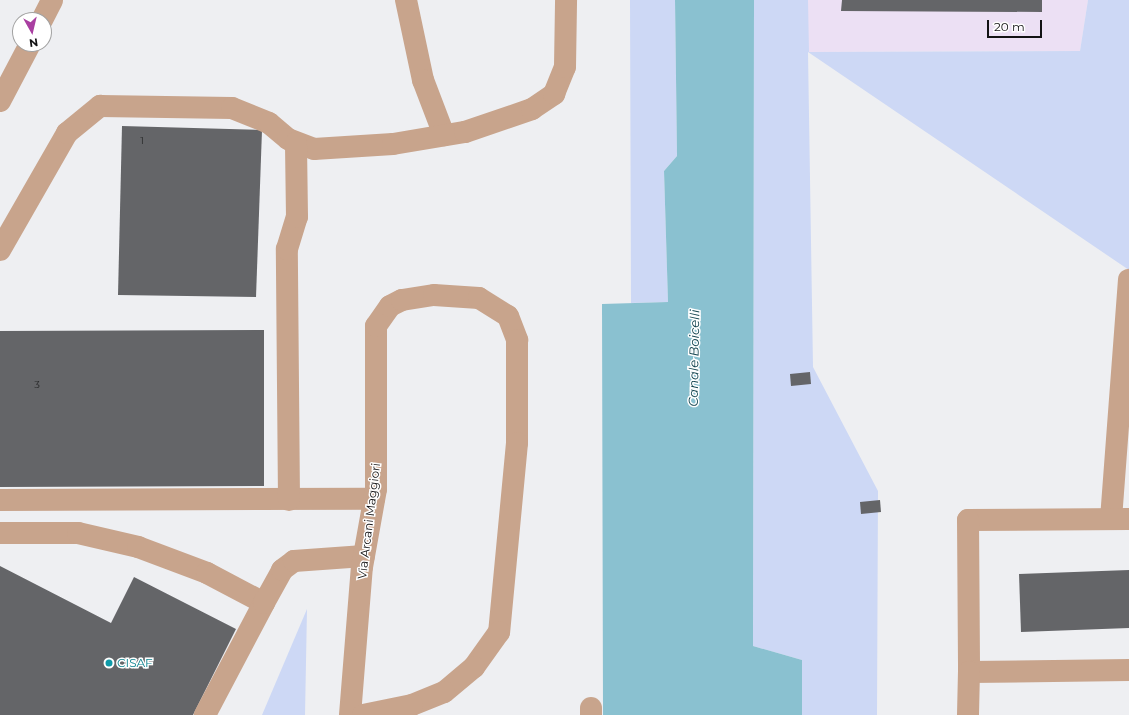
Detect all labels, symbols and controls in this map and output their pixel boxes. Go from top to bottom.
north arrow [12,12,52,52]
scale bar [989,12,1044,38]
text: 20 m [994,19,1025,34]
text: N [28,35,39,50]
house number: 1 [140,135,144,147]
water label: Canale Boicelli [685,309,703,407]
house number: 3 [34,379,40,391]
street label: Via Arcani Maggiori [355,462,383,580]
place label: CISAF [117,656,153,670]
marker: CISAF [104,658,114,668]

